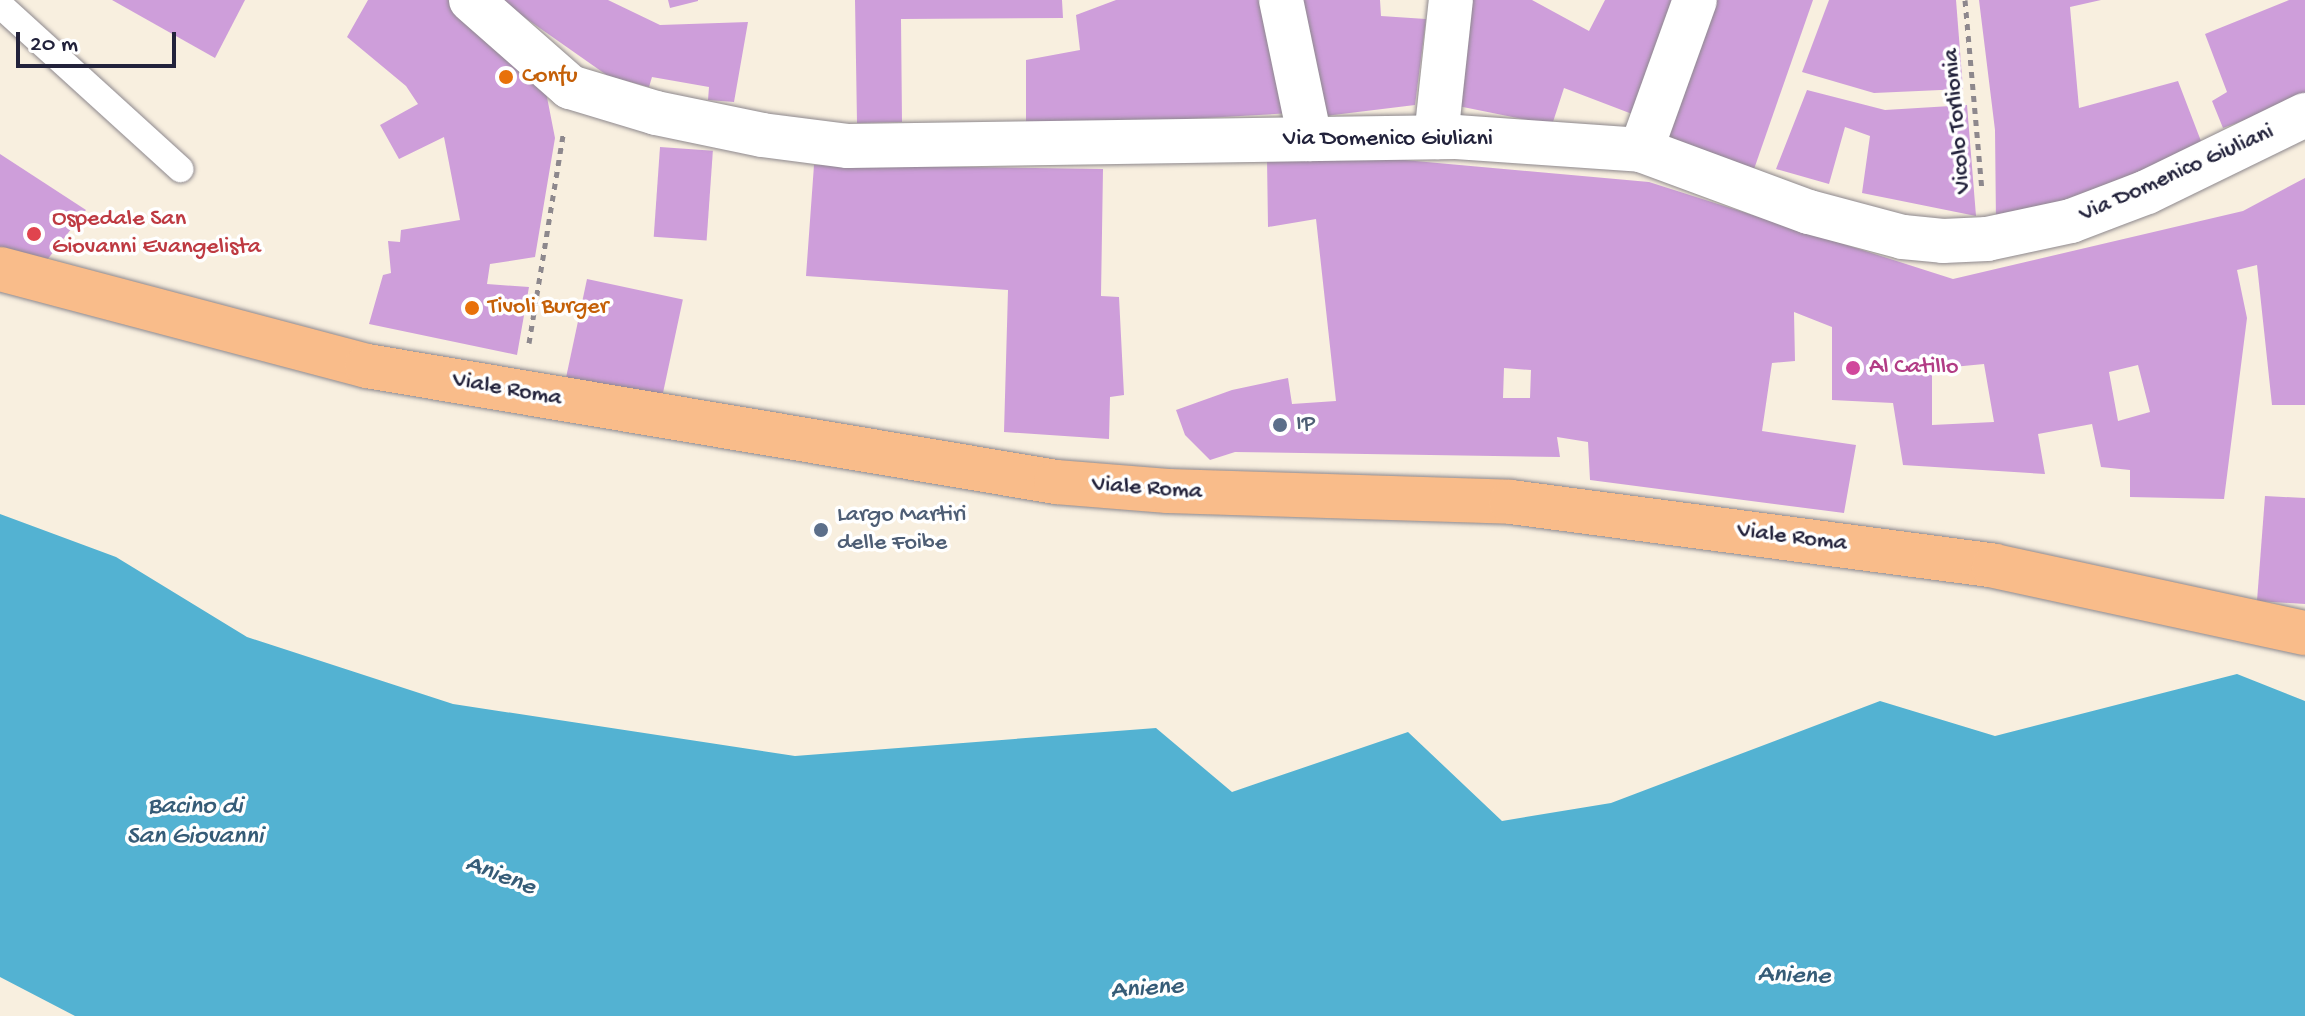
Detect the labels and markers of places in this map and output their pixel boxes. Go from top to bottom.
place label: Confu [522,63,577,91]
marker: Confu [497,68,515,86]
place label: Ospedale San Giovanni Evangelista [52,206,261,262]
marker: Ospedale San Giovanni Evangelista [23,223,45,245]
place label: Tivoli Burger [488,294,608,322]
marker: Tivoli Burger [463,299,481,317]
place label: Al Catillo [1869,354,1958,382]
marker: Al Catillo [1844,359,1862,377]
place label: IP [1296,411,1315,439]
marker: IP [1271,416,1289,434]
place label: Largo Martiri delle Foibe [837,502,967,558]
marker: Largo Martiri delle Foibe [812,521,830,539]

